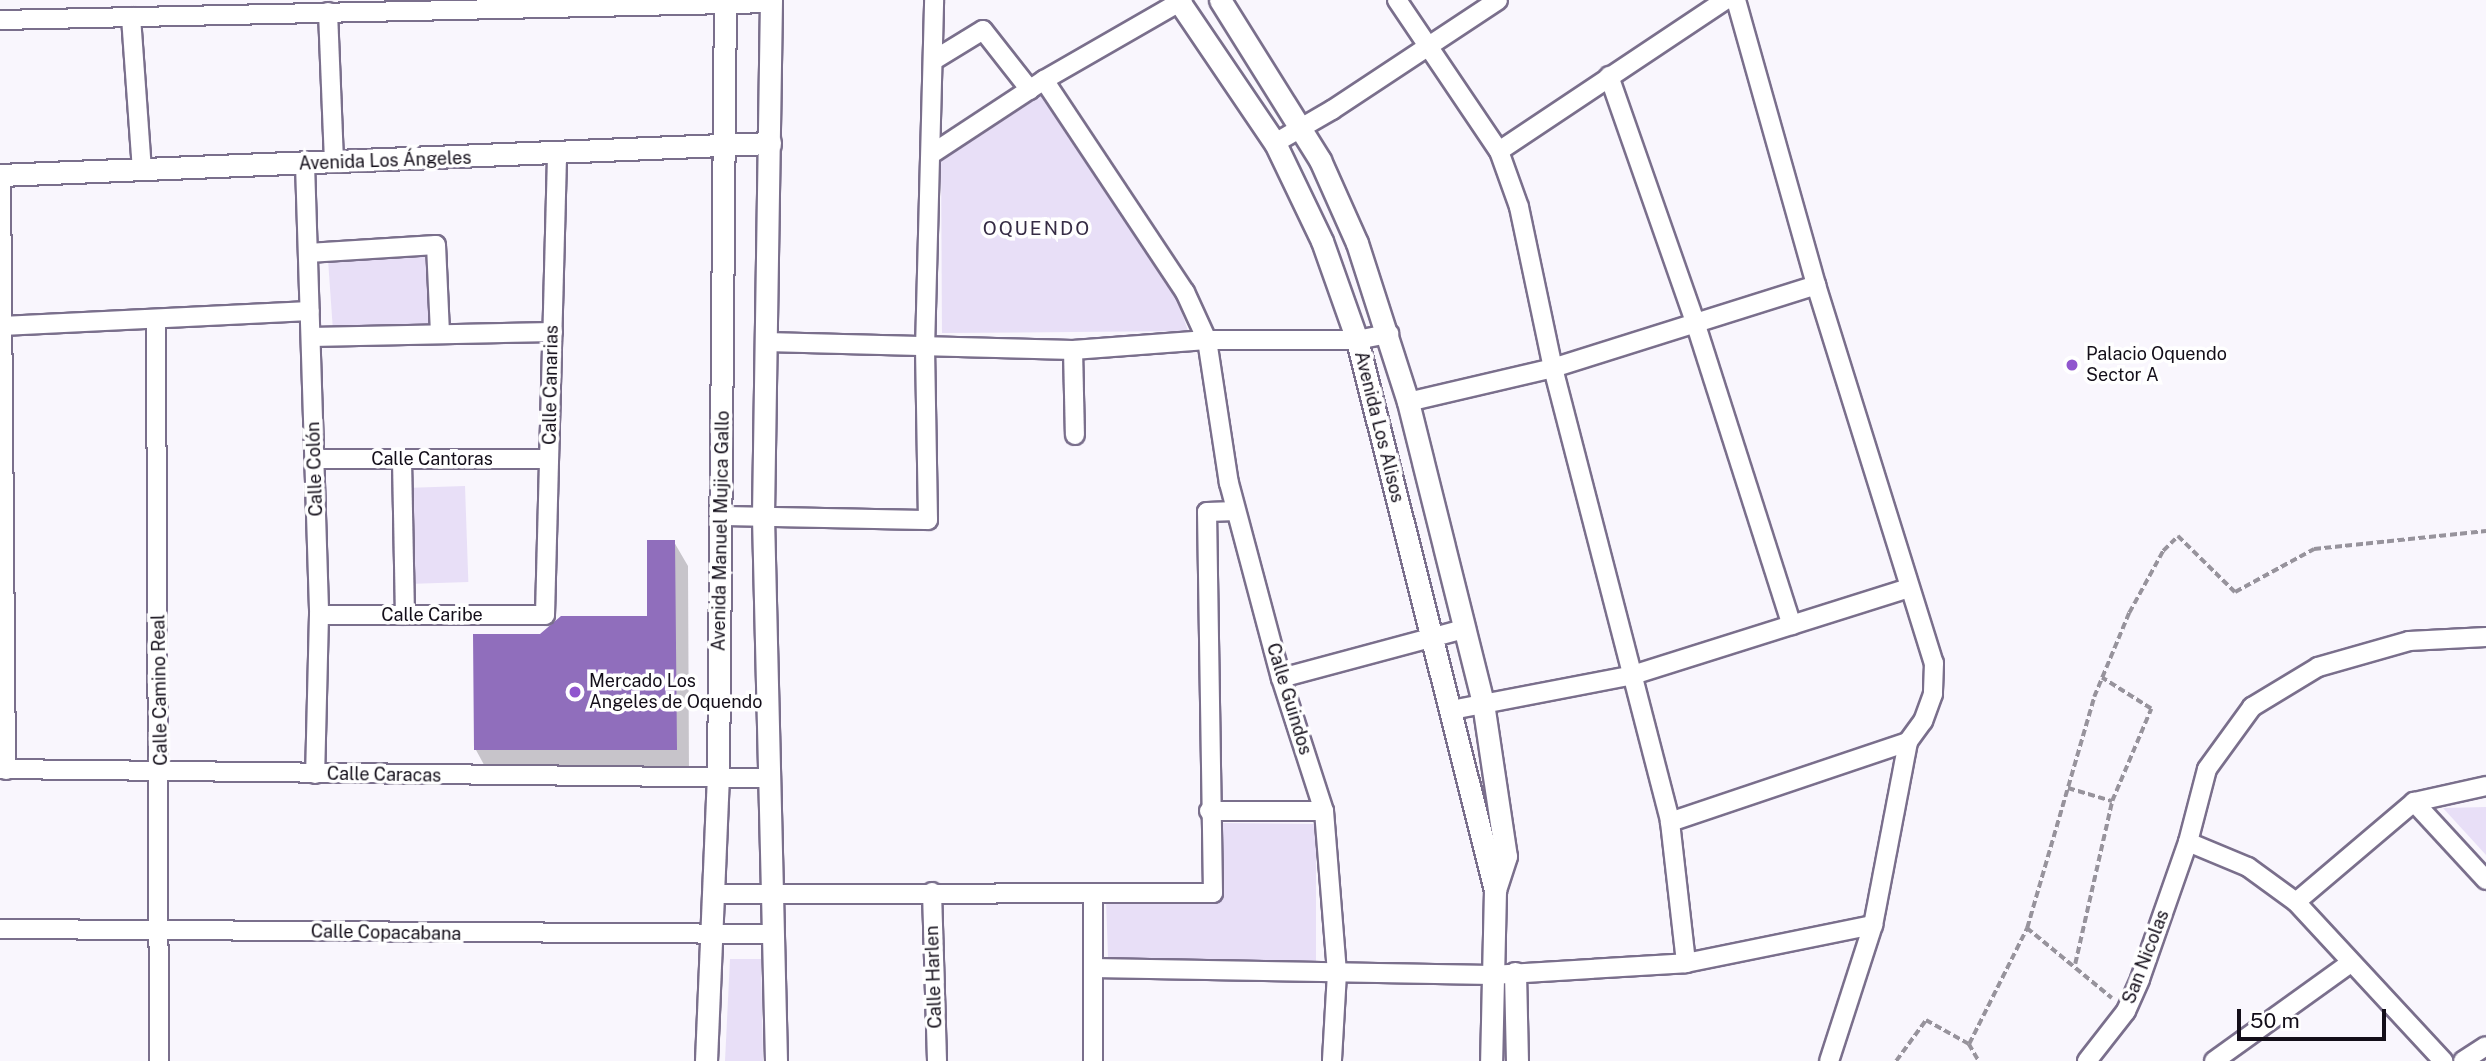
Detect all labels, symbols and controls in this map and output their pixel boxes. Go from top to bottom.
street label: Avenida Los Ángeles [298,147,472,175]
district label: OQUENDO [984,218,1090,240]
street label: Calle Canarias [539,325,563,445]
place label: Palacio Oquendo Sector A [2086,344,2227,386]
street label: Avenida Los Alisos [1350,349,1408,505]
marker: Palacio Oquendo Sector A [2064,357,2080,373]
street label: Avenida Manuel Mujica Gallo [708,411,734,651]
street label: Calle Colón [303,421,327,517]
street label: Calle Cantoras [371,448,493,470]
street label: Calle Caribe [381,604,483,626]
street label: Calle Camino Real [148,614,172,766]
street label: Calle Guindos [1262,641,1316,757]
place label: Mercado Los Angeles de Oquendo [589,671,763,714]
marker: Mercado Los Angeles de Oquendo [567,684,583,700]
street label: Calle Caracas [327,763,441,787]
street label: San Nicolas [2118,907,2174,1007]
street label: Calle Copacabana [311,921,461,945]
street label: Calle Harlen [921,925,947,1029]
scale bar [2241,995,2390,1038]
text: 50 m [2250,1008,2300,1033]

